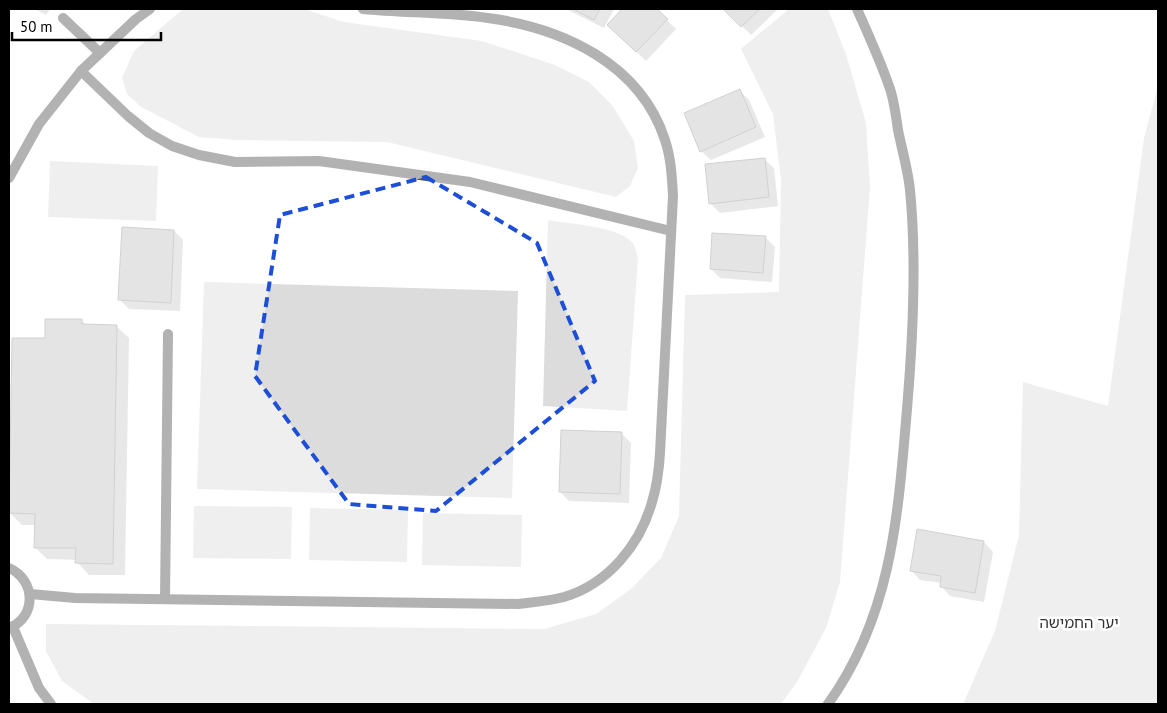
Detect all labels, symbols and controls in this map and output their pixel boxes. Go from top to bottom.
scale bar [12,10,161,42]
text: 50 m [20,17,53,36]
park label: יער החמישה [1039,613,1119,632]

